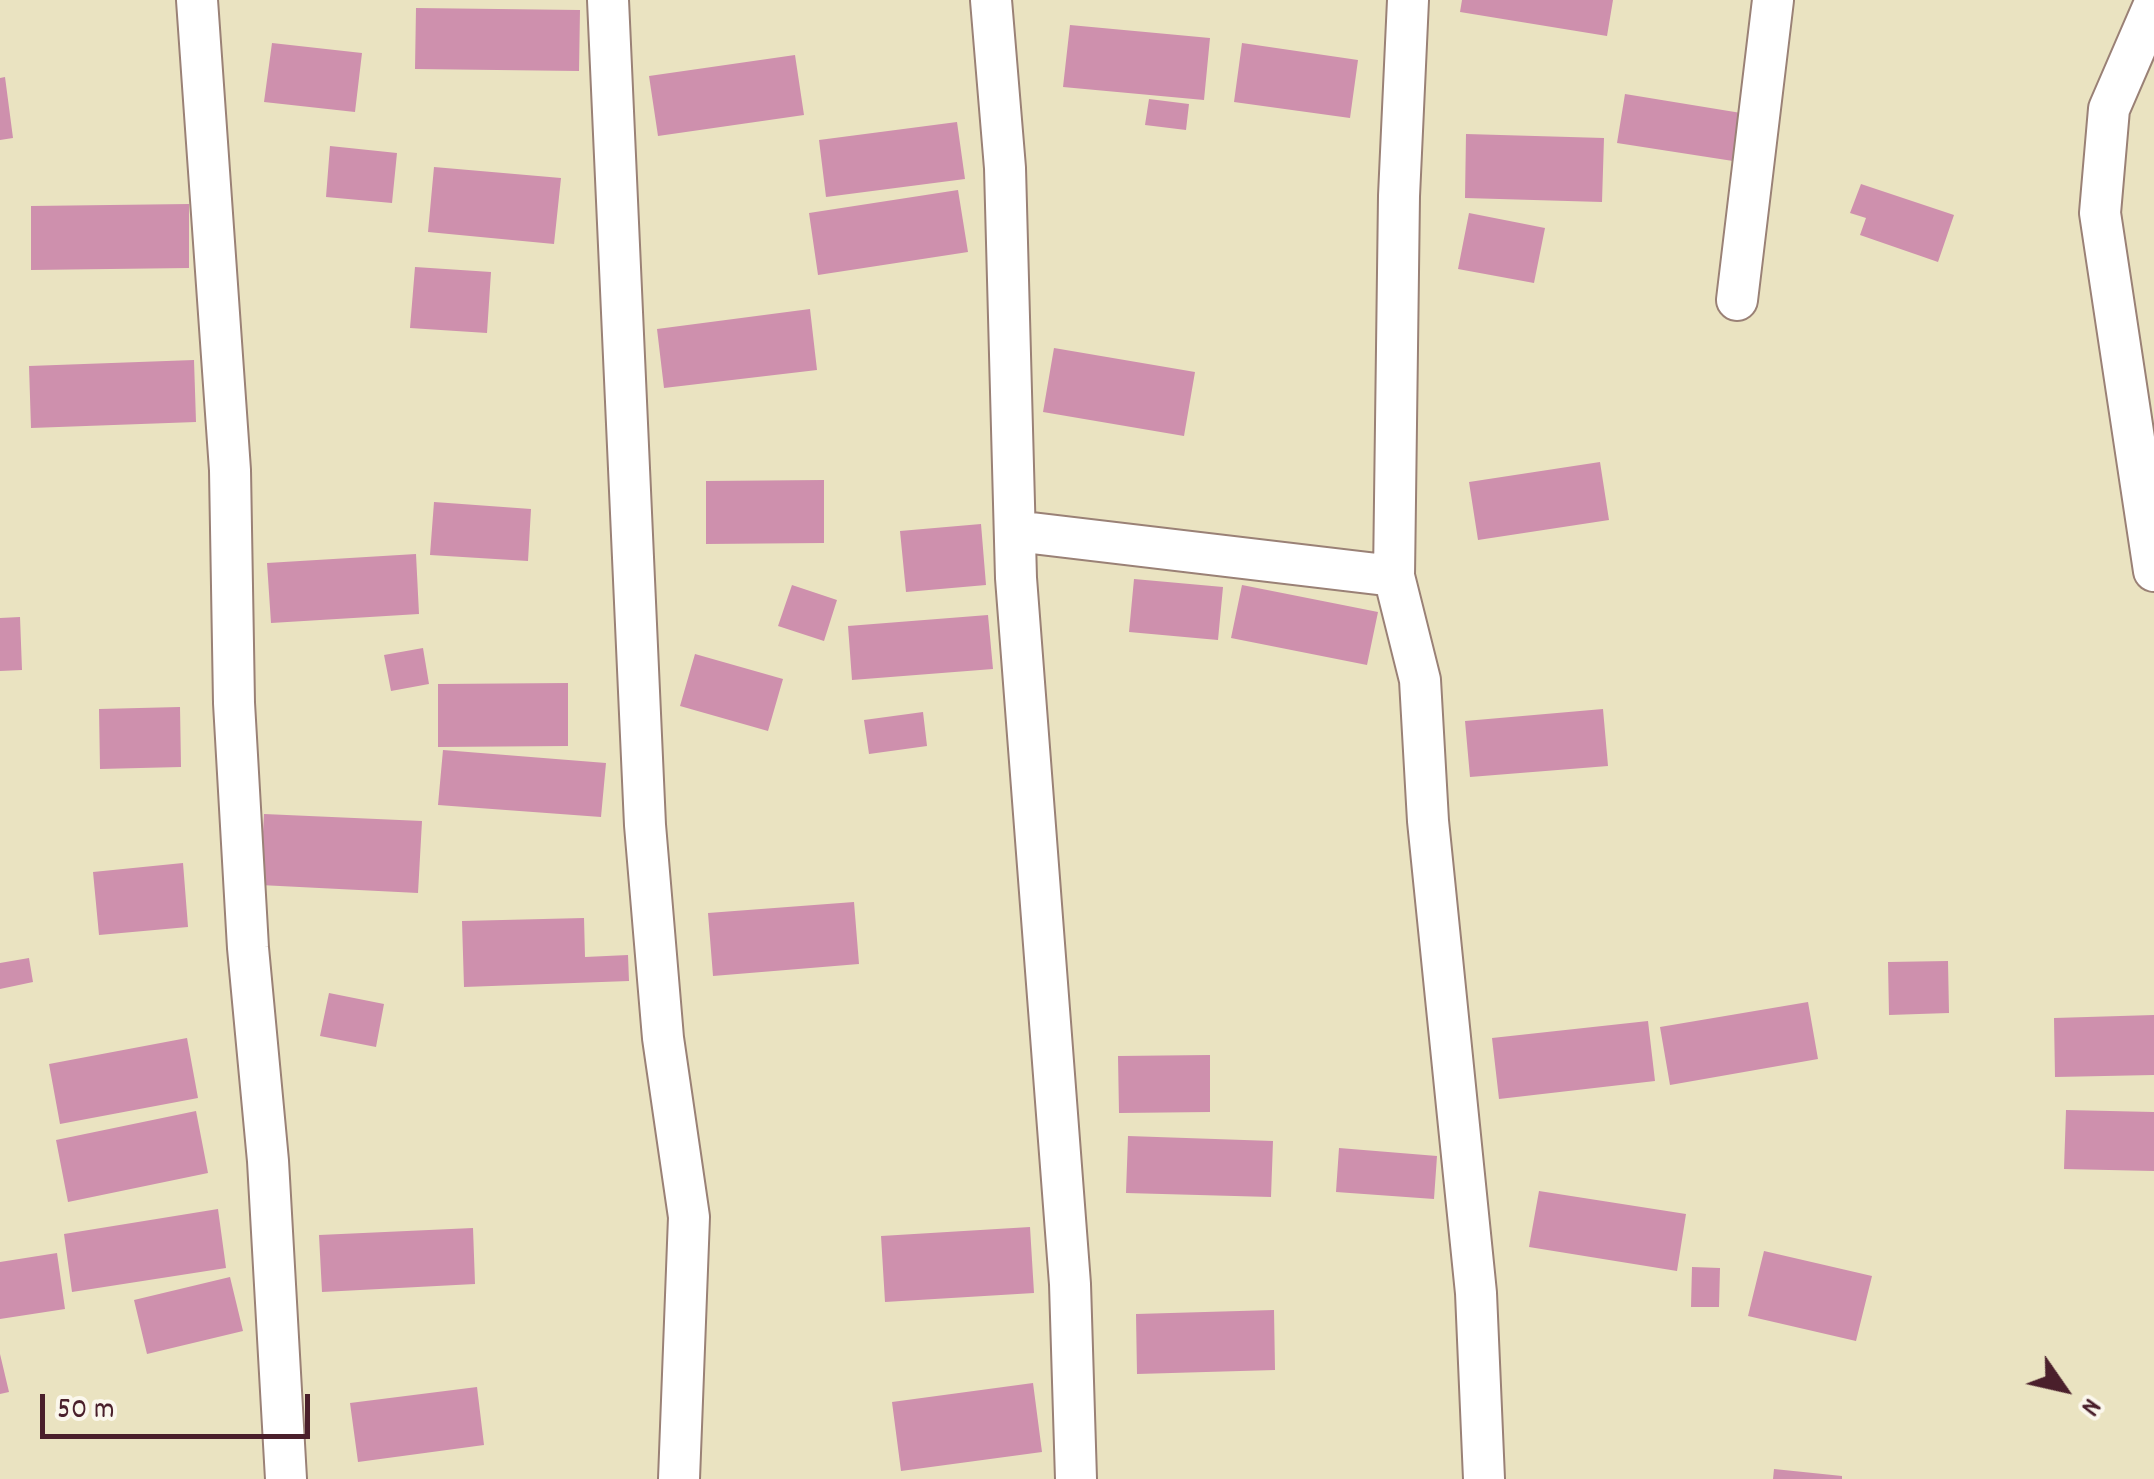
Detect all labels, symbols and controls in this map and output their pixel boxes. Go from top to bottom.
north arrow [2014,1339,2114,1439]
scale bar [45,1374,315,1436]
text: N [2068,1389,2109,1423]
text: 50 m [57,1390,115,1433]

